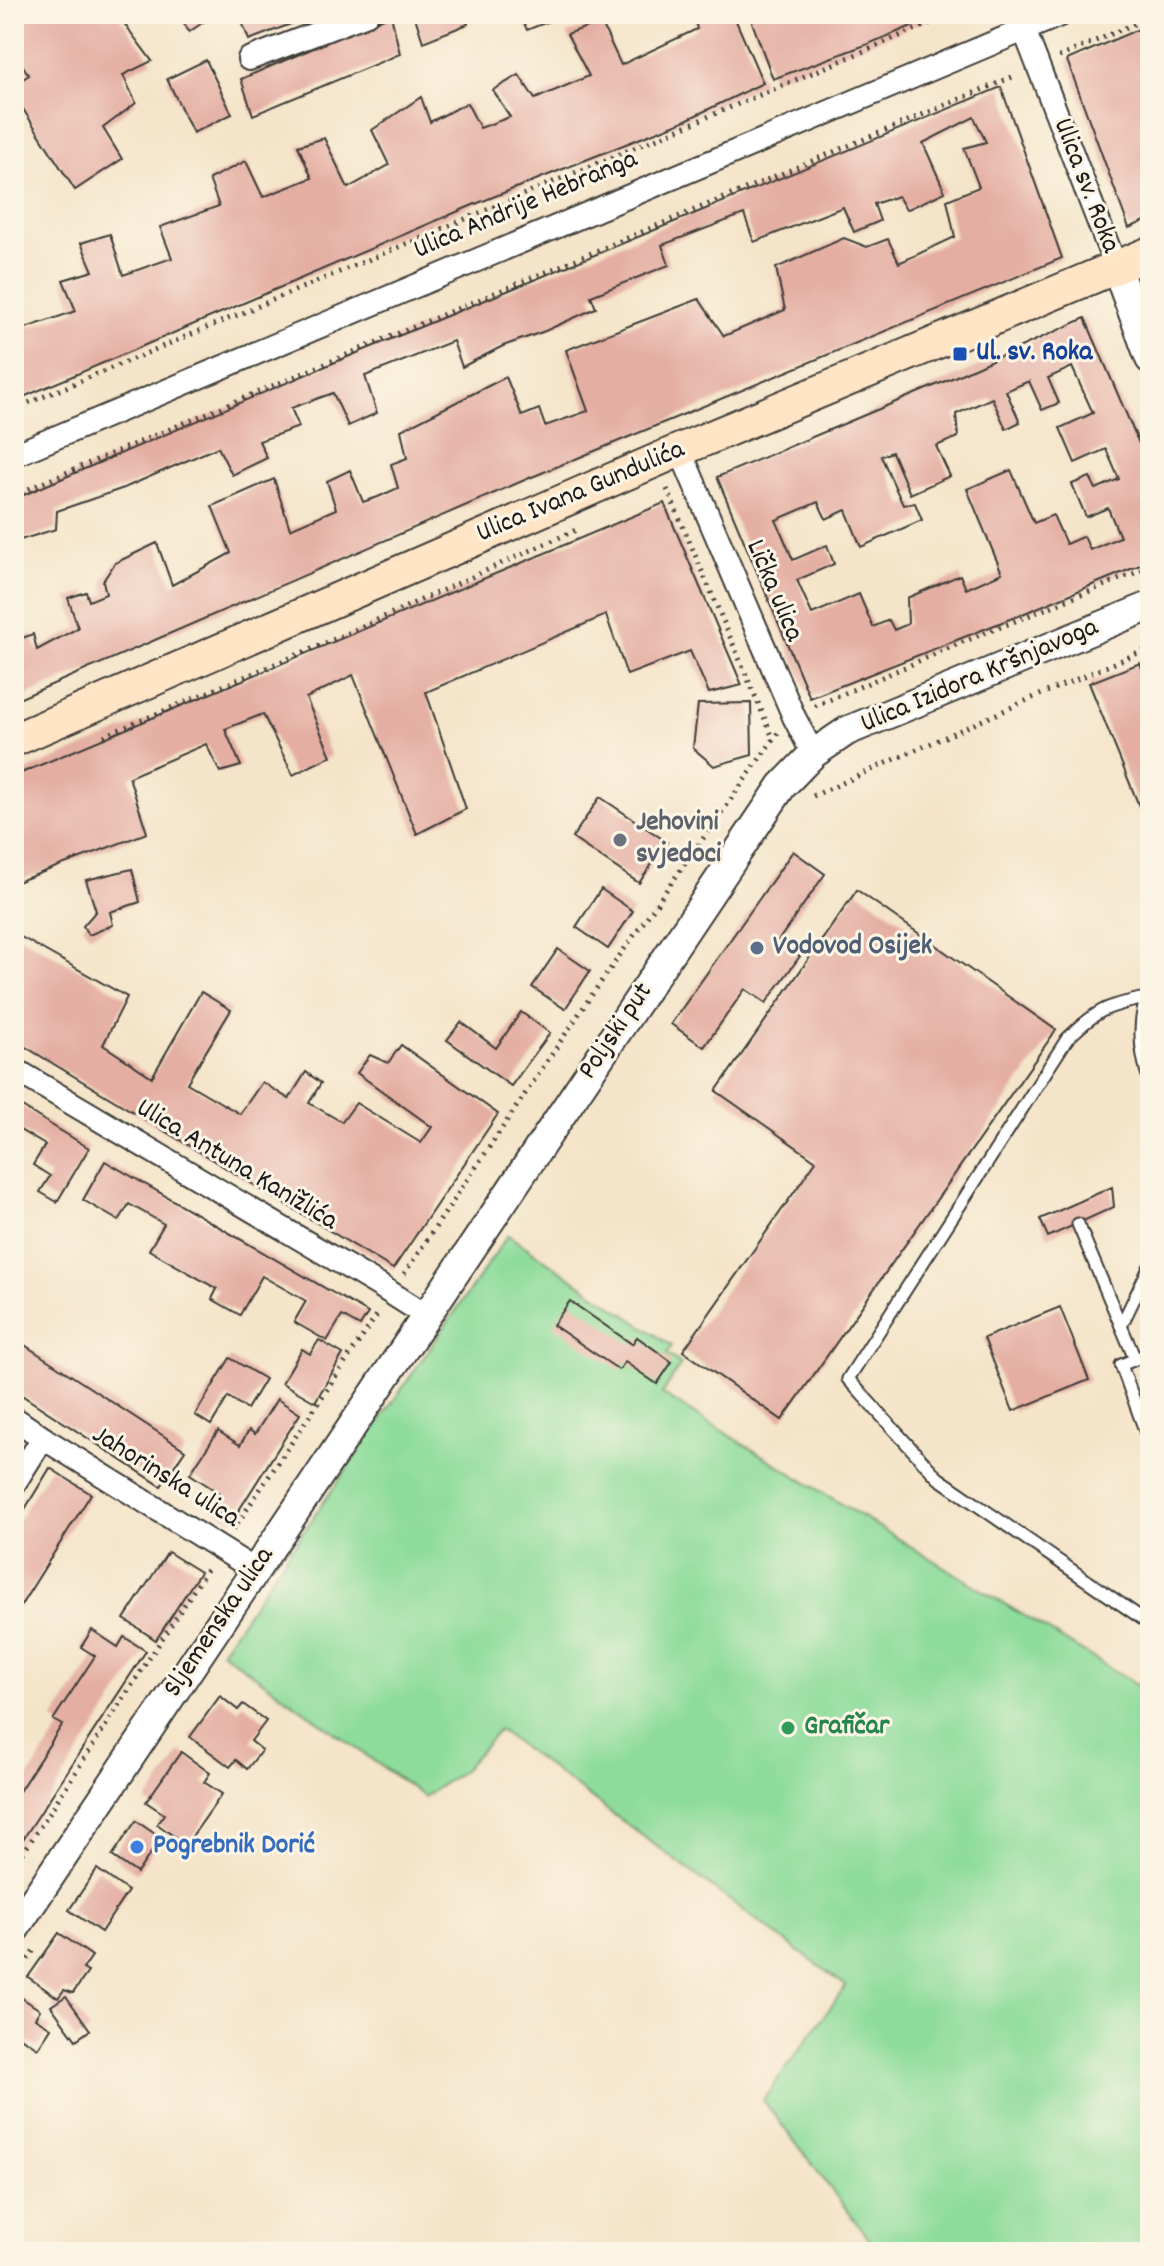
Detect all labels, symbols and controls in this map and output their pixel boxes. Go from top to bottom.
street label: Ulica sv. Roka [1041,113,1129,260]
street label: Ulica Andrije Hebranga [408,140,645,271]
place label: Ul. sv. Roka [976,334,1093,374]
marker: Ul. sv. Roka [951,345,969,363]
street label: Ulica Ivana Gundulića [471,431,692,555]
street label: Lička ulica [734,534,813,649]
street label: Ulica Izidora Kršnjavoga [855,609,1106,745]
place label: Jehovini svjedoci [636,804,721,876]
marker: Jehovini svjedoci [611,831,629,849]
place label: Vodovod Osijek [773,928,932,968]
marker: Vodovod Osijek [748,939,766,957]
street label: Poljski put [570,976,664,1088]
street label: Ulica Antuna Kanižlića [127,1090,345,1243]
street label: Jahorinska ulica [83,1416,248,1540]
street label: Sljemenska ulica [155,1539,286,1706]
place label: Grafičar [804,1708,890,1748]
marker: Grafičar [779,1719,797,1737]
place label: Pogrebnik Dorić [153,1827,315,1867]
marker: Pogrebnik Dorić [128,1838,146,1856]

